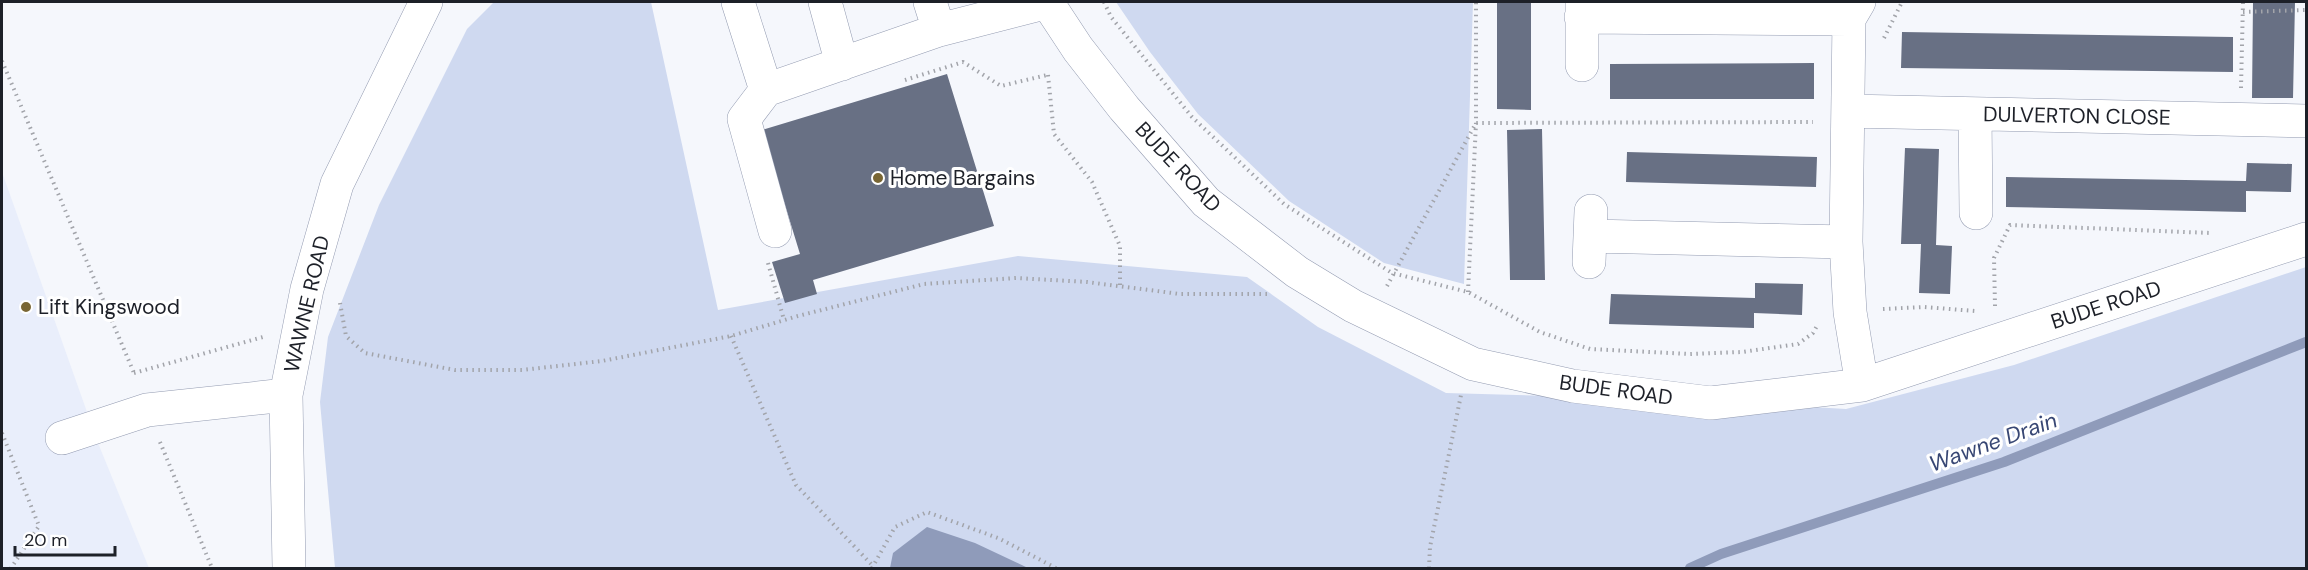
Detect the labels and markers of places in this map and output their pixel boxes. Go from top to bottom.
place label: Home Bargains [890,164,1035,192]
marker: Home Bargains [871,171,885,185]
place label: Lift Kingswood [38,293,180,321]
marker: Lift Kingswood [19,300,33,314]

